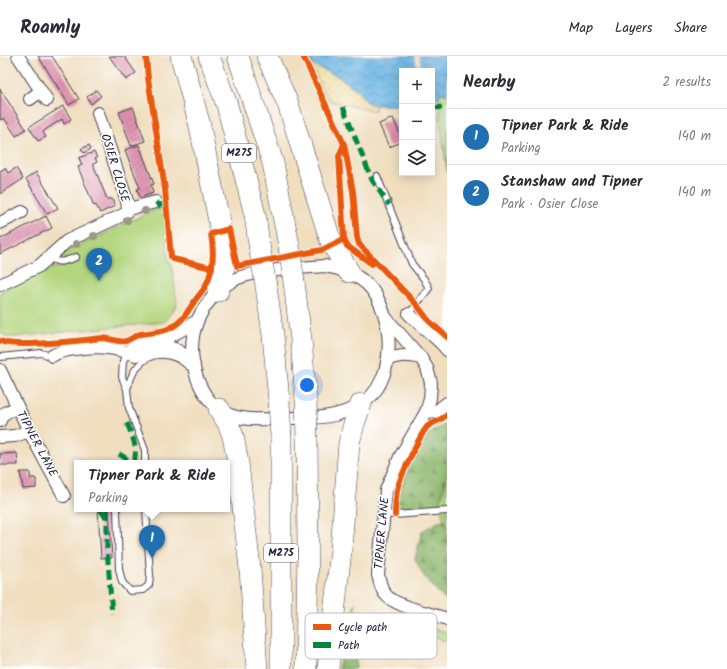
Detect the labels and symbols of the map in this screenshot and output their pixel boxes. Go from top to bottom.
street label: OSIER CLOSE [96,131,135,206]
road number: M275 [222,144,256,162]
pin: 2 [86,248,112,281]
your location [297,375,317,395]
street label: TIPNER LANE [12,407,63,481]
street label: TIPNER LANE [369,495,395,570]
pin: 1 [139,525,165,558]
road number: M275 [264,544,298,562]
legend [305,613,437,659]
text: Cycle path [338,619,387,637]
text: Path [338,637,359,655]

